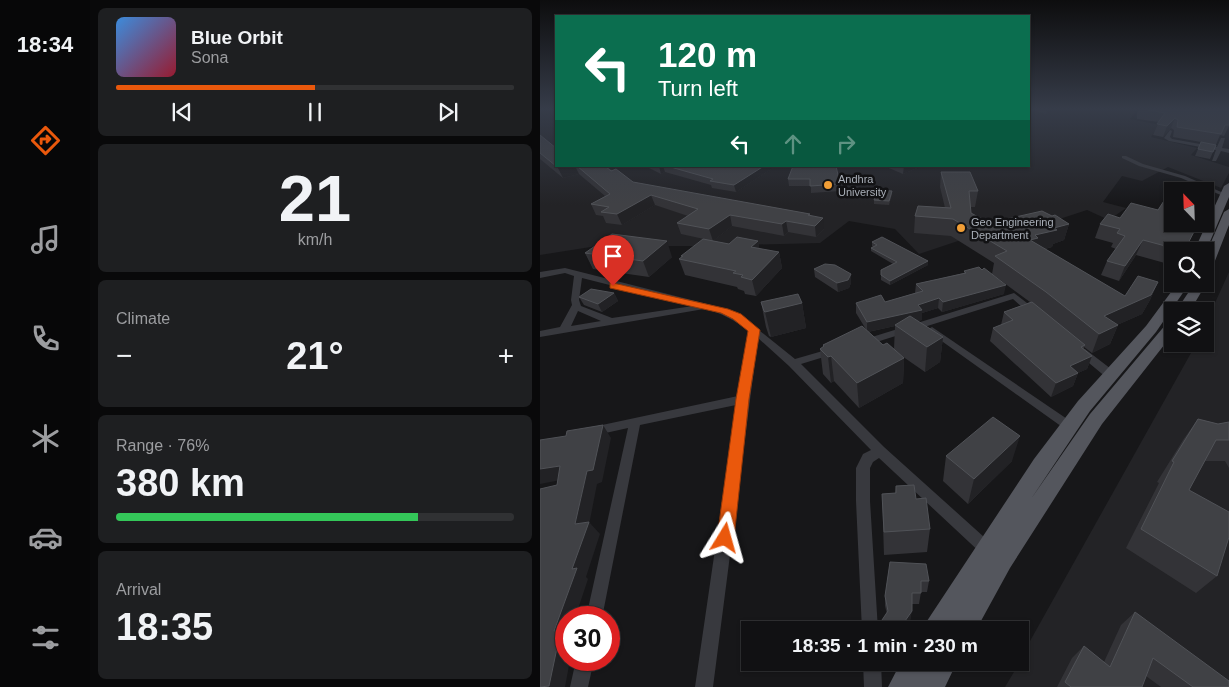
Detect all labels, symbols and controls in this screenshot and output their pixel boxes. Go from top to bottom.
text: Blue Orbit [191,27,283,48]
text: 18:34 [17,32,73,57]
icon: left [575,35,640,100]
text: 120 m [658,35,757,74]
text: Sona [191,49,228,66]
text: Turn left [658,76,738,101]
icon: previous [168,98,196,126]
icon: pause [301,98,329,126]
icon: next [434,98,462,126]
icon: directions [28,123,63,158]
icon: left [726,130,754,158]
icon: ahead [779,130,807,158]
icon: right [832,130,860,158]
text: 21 [279,162,351,235]
place label: Andhra University [838,173,887,198]
marker: Andhra University [822,179,834,191]
north arrow [1164,182,1214,232]
map controls [1164,182,1214,352]
place label: Geo Engineering Department [971,216,1054,241]
icon: music [28,222,63,257]
marker: Geo Engineering Department [955,222,967,234]
text: km/h [298,231,332,248]
pin [592,235,634,286]
icon: arrive [599,242,627,270]
button: search [1164,242,1214,292]
button: layers [1164,302,1214,352]
text: Climate [116,310,170,327]
icon: phone [28,321,63,356]
text: 21° [286,335,344,377]
text: − [116,340,132,371]
text: + [498,340,514,371]
icon: climate [28,421,63,456]
text: Range · 76% [116,437,209,454]
text: 380 km [116,462,245,504]
position arrow [698,511,750,563]
icon: car [28,520,63,555]
text: Arrival [116,581,161,598]
text: 18:35 [116,606,213,648]
speed limit sign: 30 [555,606,620,671]
icon: filters [28,620,63,655]
text: 18:35 · 1 min · 230 m [792,635,978,656]

